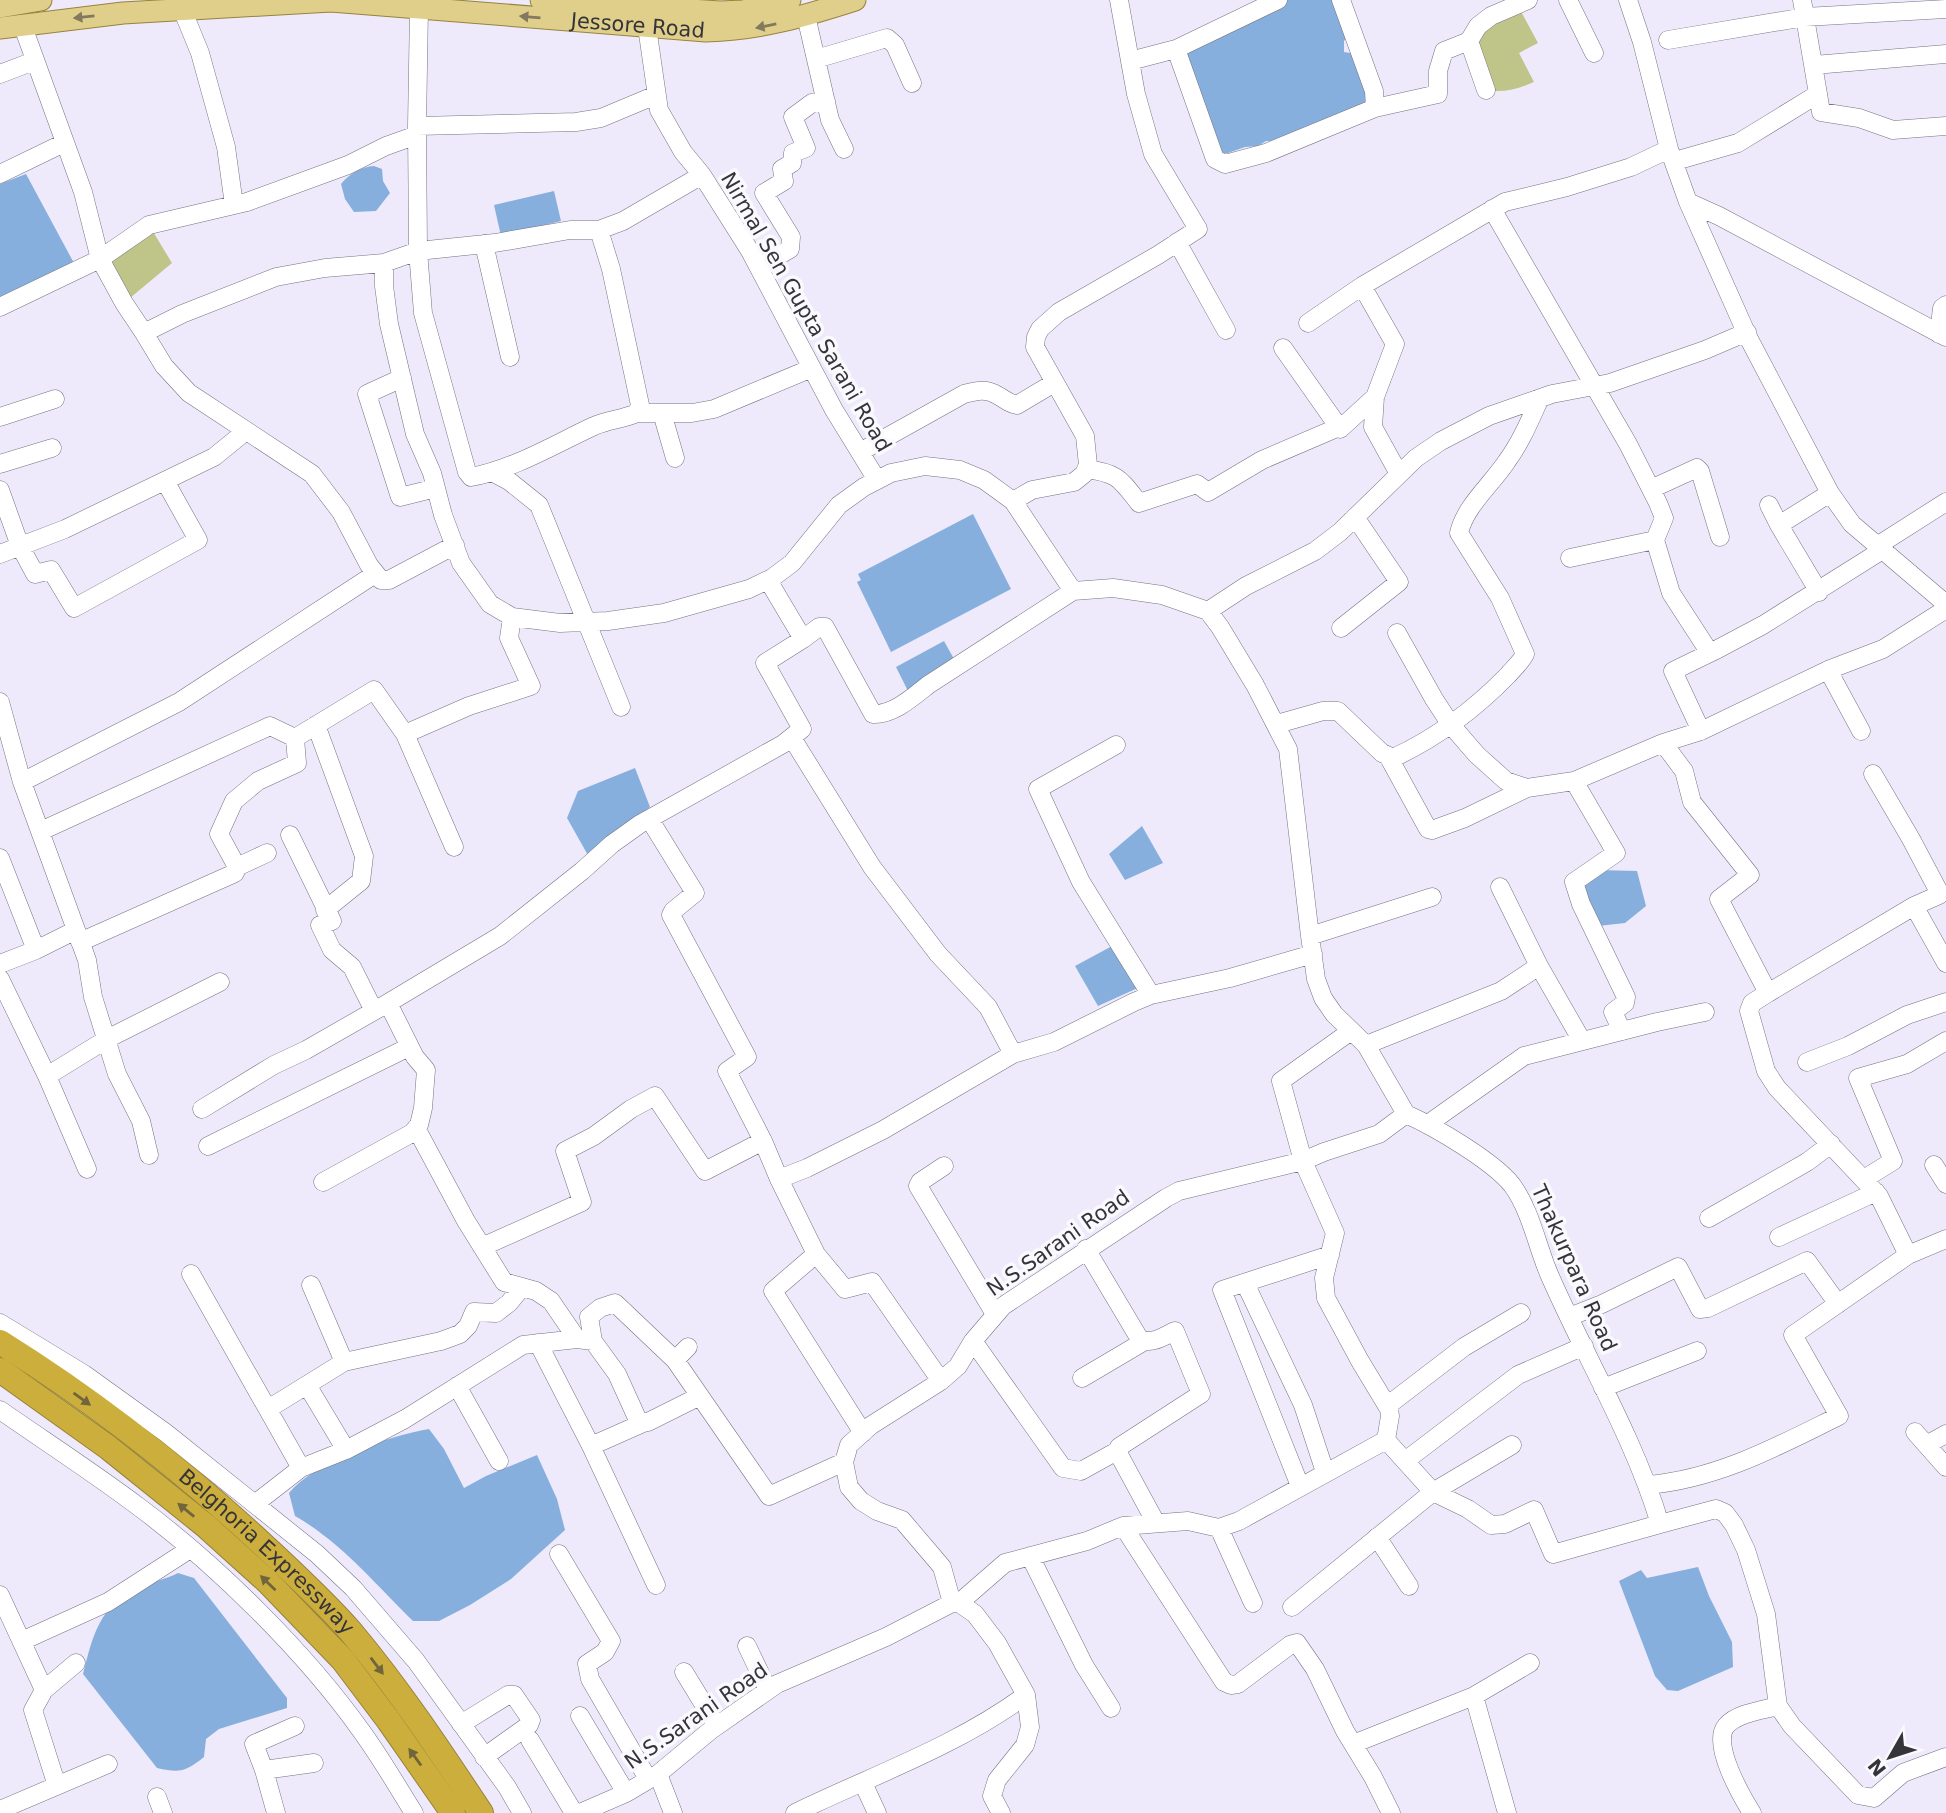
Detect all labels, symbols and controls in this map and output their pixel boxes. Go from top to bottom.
street label: Jessore Road [568,8,706,43]
one-way arrow [519,11,541,22]
one-way arrow [72,12,94,23]
one-way arrow [755,20,777,31]
street label: Nirmal Sen Gupta Sarani Road [716,168,896,456]
street label: Thakurpara Road [1526,1180,1621,1355]
street label: N.S.Sarani Road [982,1185,1134,1301]
one-way arrow [73,1392,92,1406]
street label: Belghoria Expressway [174,1464,359,1639]
one-way arrow [177,1502,195,1517]
one-way arrow [260,1575,276,1591]
one-way arrow [369,1657,383,1675]
street label: N.S.Sarani Road [620,1658,772,1774]
north arrow [1855,1722,1925,1792]
one-way arrow [407,1748,422,1766]
text: N [1863,1755,1890,1781]

